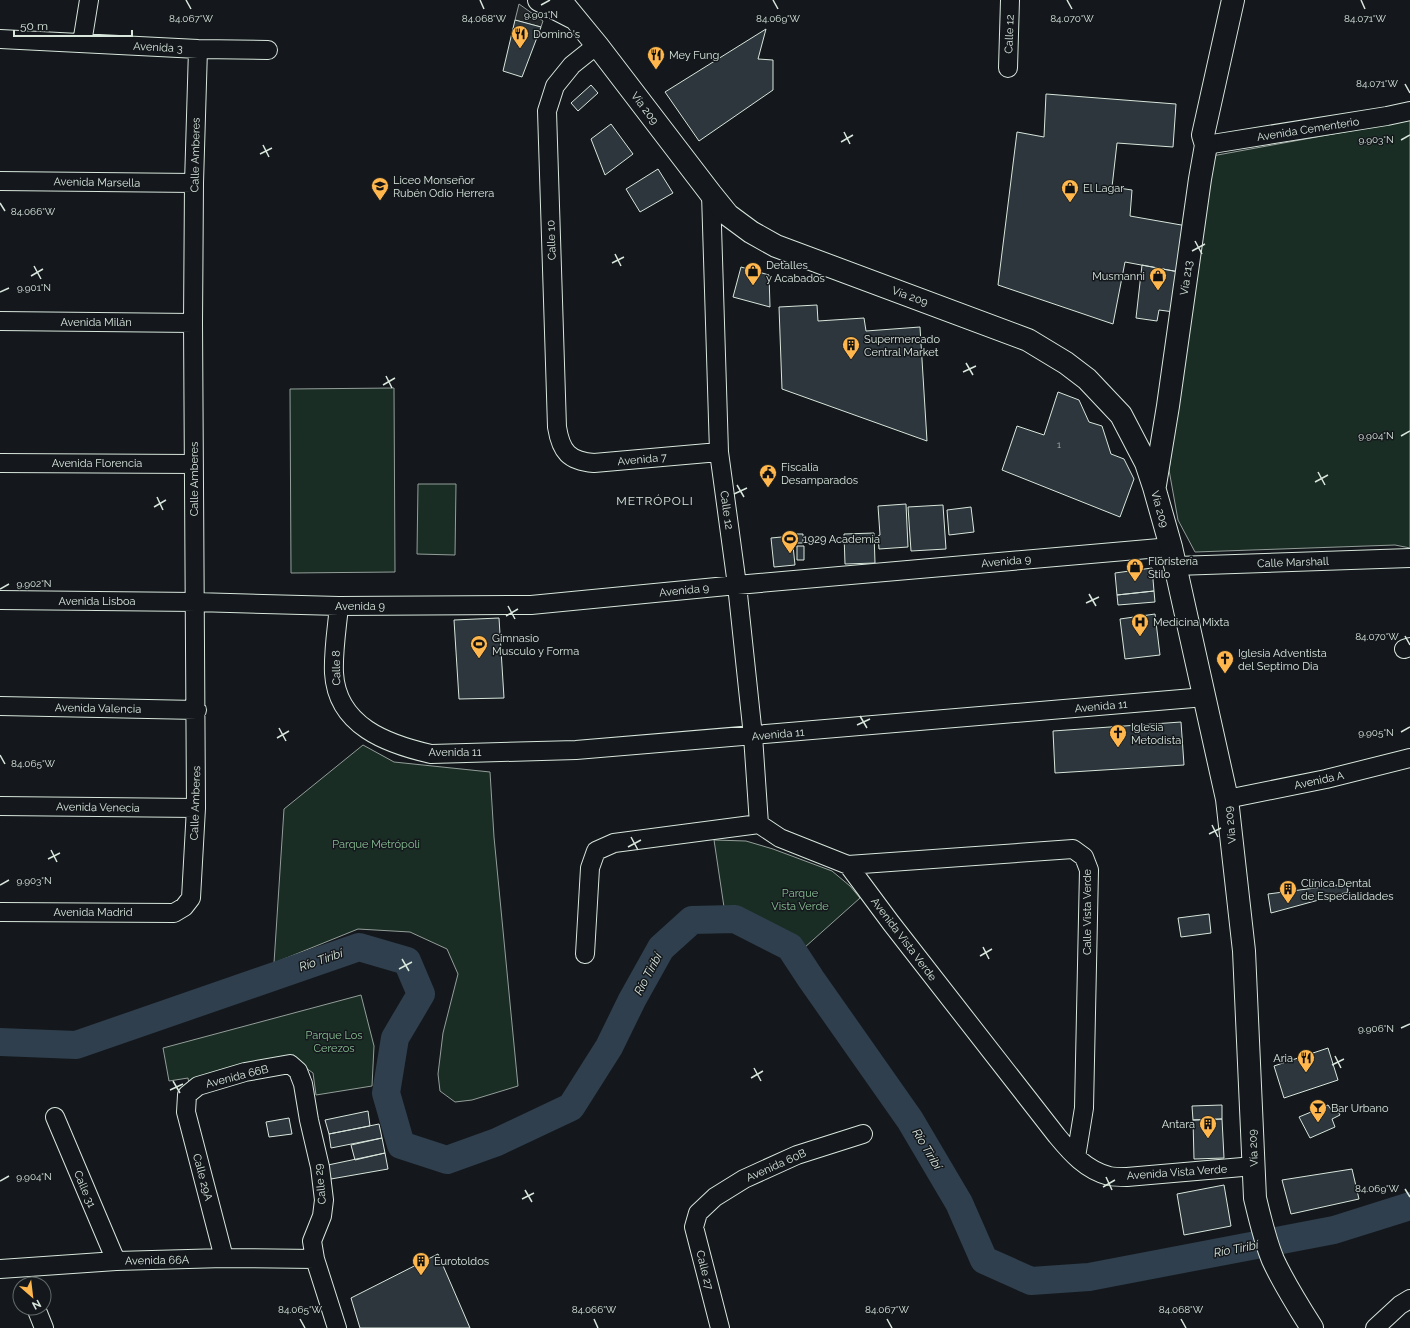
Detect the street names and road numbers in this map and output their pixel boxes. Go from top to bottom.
street label: Calle 12 [1002,14,1017,54]
street label: Avenida 3 [133,40,183,55]
street label: Vía 209 [628,89,661,127]
street label: Avenida Cementerio [1256,115,1361,144]
street label: Calle Amberes [188,118,203,192]
street label: Avenida Marsella [53,175,141,190]
street label: Calle 10 [544,219,559,260]
street label: Vía 213 [1178,260,1195,296]
street label: Vía 209 [890,284,930,309]
street label: Avenida Milán [60,316,132,329]
street label: Calle Amberes [188,442,201,516]
street label: Avenida 7 [617,451,667,468]
street label: Avenida Florencia [52,457,142,470]
street label: Vía 209 [1148,489,1171,529]
street label: Calle 12 [717,490,736,531]
street label: Avenida 9 [981,553,1032,570]
street label: Calle Marshall [1257,555,1329,570]
street label: Avenida 9 [658,581,710,600]
street label: Avenida Lisboa [58,595,136,608]
street label: Avenida 9 [335,600,385,613]
street label: Calle 8 [330,650,343,686]
street label: Avenida 11 [1074,698,1128,715]
street label: Avenida Valencia [55,701,141,716]
street label: Avenida 11 [751,726,805,743]
street label: Avenida 11 [428,746,482,759]
street label: Calle Amberes [188,765,203,841]
street label: Avenida A [1293,769,1346,792]
street label: Avenida Venecia [56,800,140,815]
street label: Vía 209 [1222,806,1239,844]
street label: Calle Vista Verde [1081,869,1094,955]
street label: Avenida Vista Verde [868,895,939,984]
street label: Avenida Madrid [53,906,133,919]
street label: Avenida 66B [204,1062,270,1091]
street label: Vía 209 [1246,1129,1261,1167]
street label: Avenida 60B [744,1146,808,1184]
street label: Calle 29A [190,1152,215,1203]
street label: Avenida Vista Verde [1126,1162,1228,1182]
street label: Calle 29 [312,1163,329,1205]
street label: Calle 31 [71,1169,98,1210]
street label: Calle 27 [693,1249,716,1291]
street label: Avenida 66A [125,1253,190,1268]

